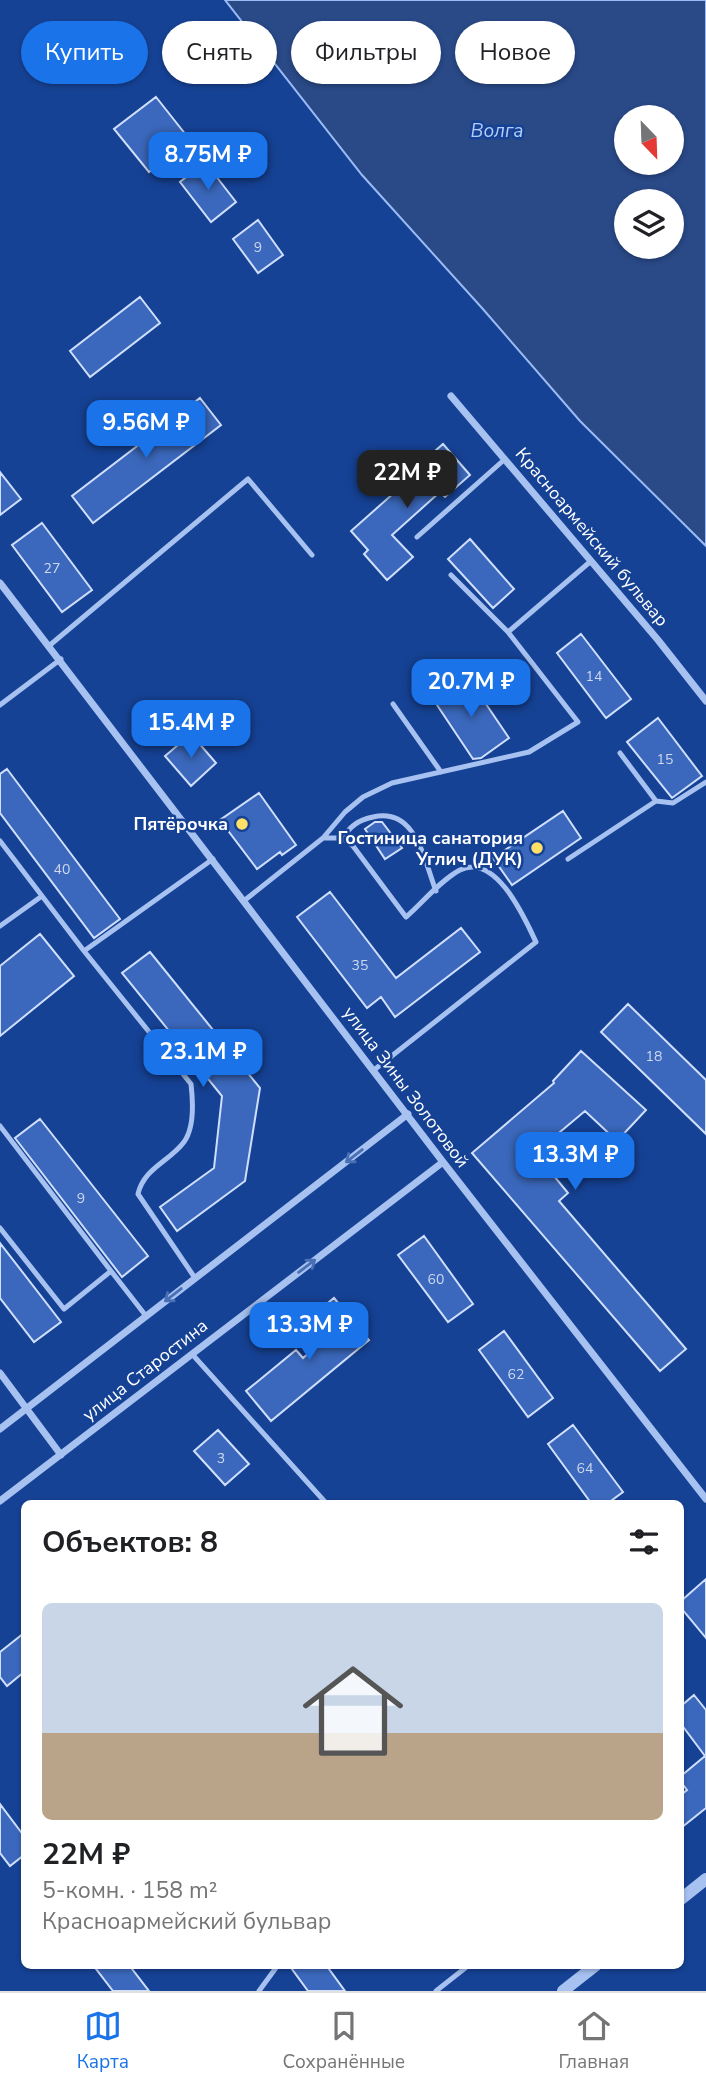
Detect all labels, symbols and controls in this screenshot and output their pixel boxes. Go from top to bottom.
chip: Купить [21,21,148,84]
chip: Снять [162,21,277,84]
chip: Фильтры [291,21,441,84]
chip: Новое [455,21,575,84]
north arrow [614,105,684,175]
map controls [614,105,684,259]
water label: Волга [471,118,523,144]
pin: 8.75M ₽ [143,132,273,192]
text: 8.75M ₽ [164,139,252,170]
button: layers [614,189,684,259]
house number: 9 [254,238,262,257]
pin: 9.56M ₽ [81,400,211,460]
text: 9.56M ₽ [102,407,190,438]
street label: Красноармейский бульвар [510,443,674,631]
pin: 22M ₽ [358,450,456,510]
text: 22M ₽ [373,457,441,488]
house number: 27 [44,559,60,578]
pin: 20.7M ₽ [406,660,536,719]
text: 20.7M ₽ [427,666,515,697]
house number: 14 [586,667,602,686]
pin: 15.4M ₽ [126,700,256,760]
text: 15.4M ₽ [147,707,235,738]
house number: 15 [657,750,673,769]
place label: Пятёрочка [134,812,228,836]
marker: Пятёрочка [234,816,250,832]
place label: Гостиница санатория Углич (ДУК) [337,826,523,871]
marker: Гостиница санатория Углич (ДУК) [529,840,545,856]
house number: 40 [54,860,70,879]
house number: 35 [352,956,368,975]
street label: улица Зины Золотовой [337,1002,475,1172]
pin: 23.1M ₽ [138,1030,268,1089]
text: 23.1M ₽ [159,1036,247,1067]
house number: 18 [646,1047,662,1066]
pin: 13.3M ₽ [510,1132,640,1192]
text: 13.3M ₽ [531,1139,619,1170]
one-way arrow [345,1148,363,1163]
house number: 9 [77,1189,85,1208]
one-way arrow [297,1258,315,1273]
house number: 60 [428,1270,444,1289]
one-way arrow [165,1287,183,1302]
pin: 13.3M ₽ [244,1302,374,1362]
text: 13.3M ₽ [265,1309,353,1340]
street label: улица Старостина [77,1314,213,1426]
house number: 62 [508,1365,524,1384]
house number: 3 [217,1449,225,1468]
house number: 64 [577,1459,593,1478]
text: Объектов: 8 [42,1522,218,1563]
icon: filters [625,1523,663,1561]
icon: home [290,1648,416,1774]
text: 22M ₽ [42,1834,130,1875]
text: 5-комн. · 158 m² [42,1875,217,1906]
text: Красноармейский бульвар [42,1906,331,1937]
tab: Карта [77,2007,129,2075]
tab: Сохранённые [282,2007,405,2075]
tab: Главная [559,2007,629,2075]

